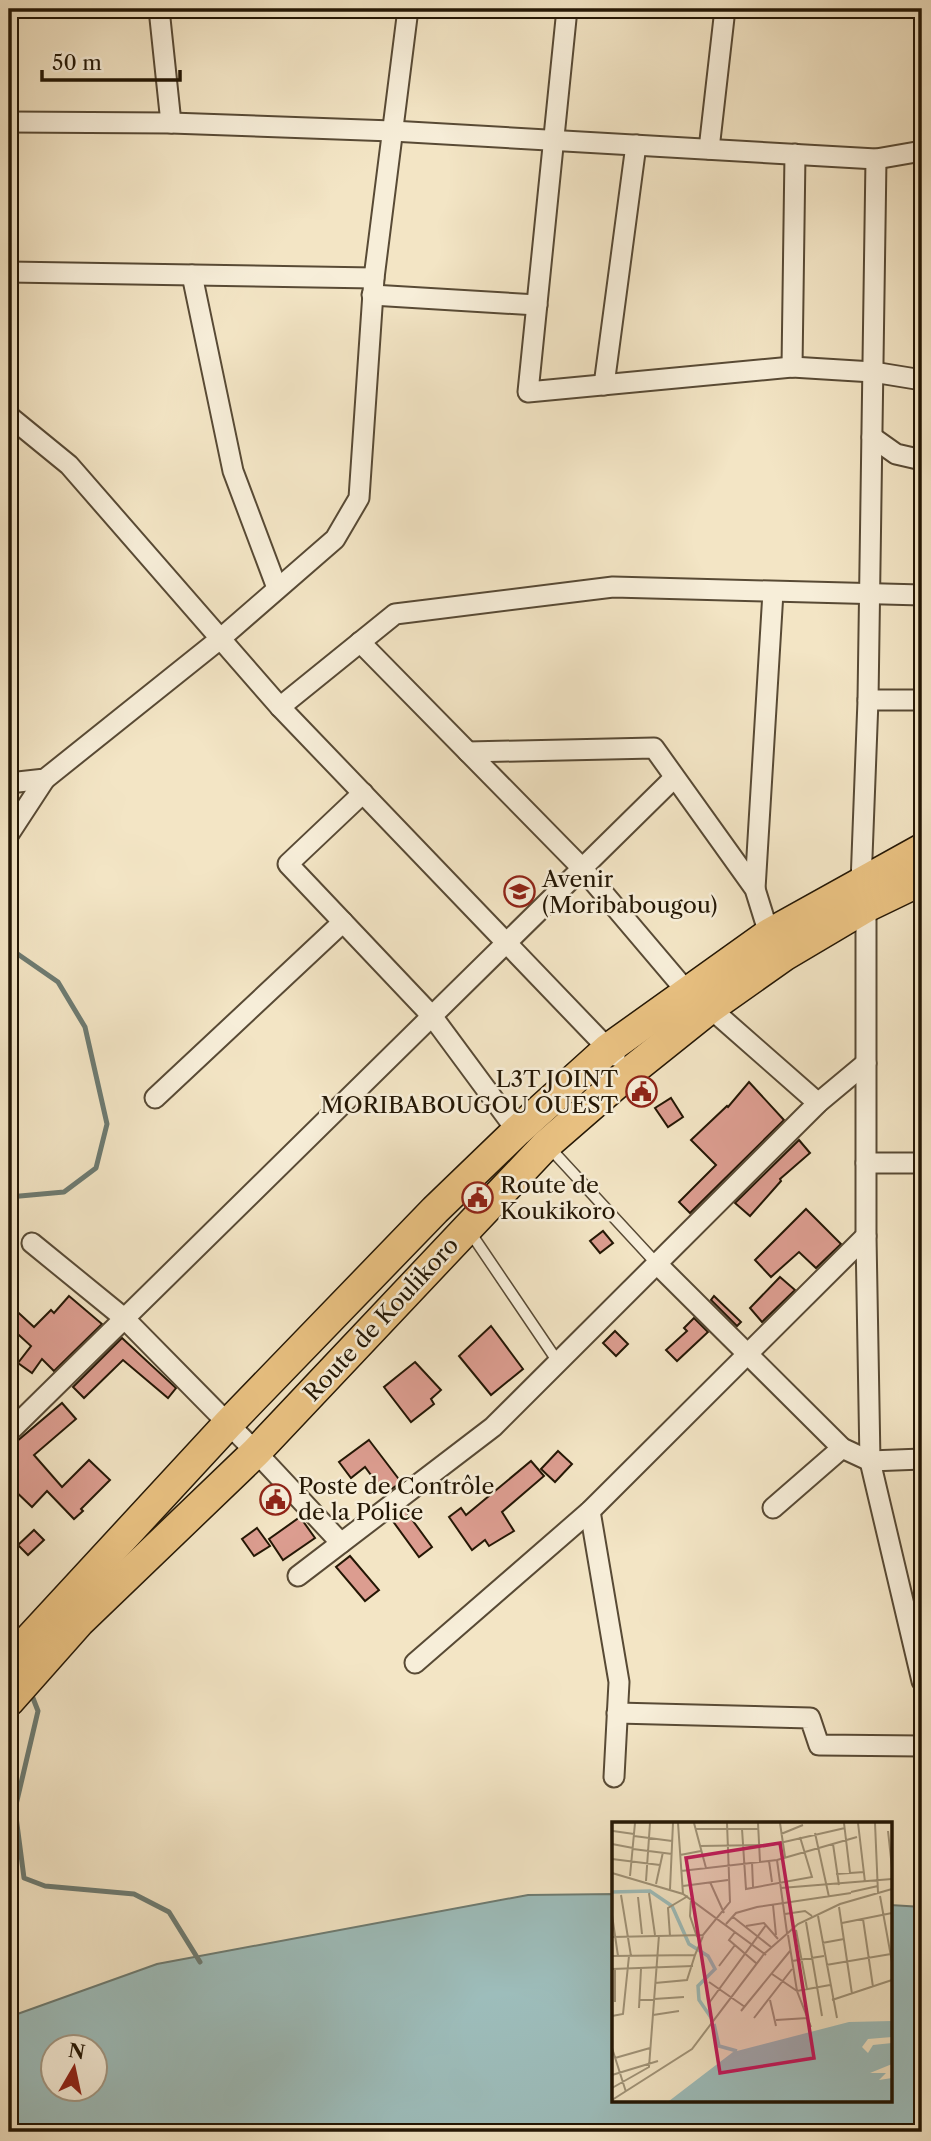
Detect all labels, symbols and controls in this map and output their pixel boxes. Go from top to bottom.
scale bar [42,38,180,82]
text: 50 m [52,50,102,75]
place label: Avenir (Moribabougou) [541,865,717,919]
school or university icon: Avenir (Moribabougou) [502,875,536,909]
place label: L3T JOINT MORIBABOUGOU OUEST [321,1065,619,1119]
public building icon: L3T JOINT MORIBABOUGOU OUEST [624,1075,658,1109]
place label: Route de Koukikoro [500,1171,616,1225]
public building icon: Route de Koukikoro [460,1181,494,1215]
street label: Route de Koulikoro [298,1231,464,1407]
place label: Poste de Contrôle de la Police [298,1472,494,1526]
public building icon: Poste de Contrôle de la Police [258,1482,292,1516]
inset map [612,1822,892,2102]
north arrow [38,2032,108,2102]
text: N [67,2039,87,2064]

